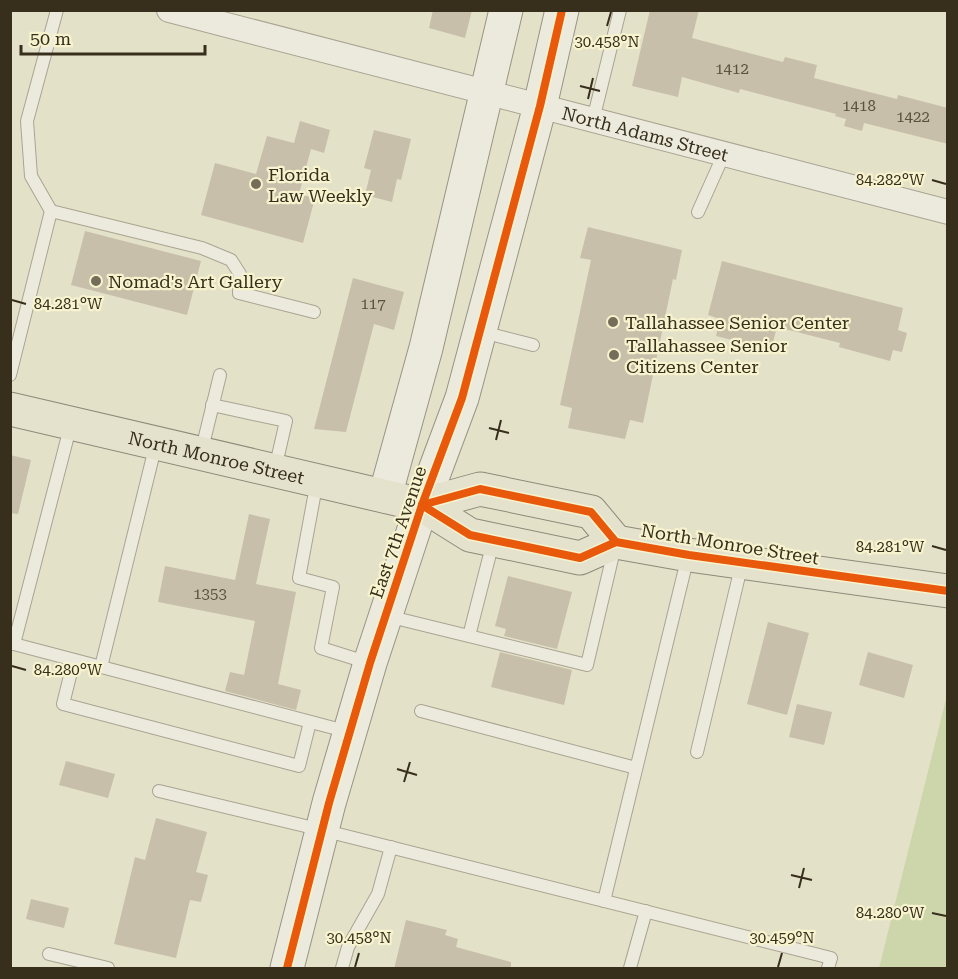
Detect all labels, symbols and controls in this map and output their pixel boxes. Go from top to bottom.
scale bar [21,18,206,56]
text: 50 m [30,28,71,49]
text: 30.458°N [574,33,640,51]
house number: 1412 [715,60,749,78]
house number: 1418 [842,97,876,115]
street label: North Adams Street [560,102,731,165]
house number: 1422 [896,108,930,126]
place label: Florida Law Weekly [268,164,373,206]
text: 84.282°W [856,171,925,189]
marker: Florida Law Weekly [249,177,263,191]
place label: Nomad's Art Gallery [108,271,283,292]
marker: Nomad's Art Gallery [89,274,103,288]
text: 84.281°W [34,295,103,313]
house number: 117 [360,295,386,313]
place label: Tallahassee Senior Center [625,312,849,333]
marker: Tallahassee Senior Center [606,315,620,329]
place label: Tallahassee Senior Citizens Center [626,335,787,377]
marker: Tallahassee Senior Citizens Center [607,348,621,362]
street label: North Monroe Street [126,426,307,488]
street label: East 7th Avenue [365,463,431,601]
street label: North Monroe Street [640,520,821,568]
text: 84.281°W [856,538,925,556]
house number: 1353 [193,585,227,603]
text: 84.280°W [34,661,103,679]
text: 84.280°W [856,904,925,922]
text: 30.458°N [326,929,392,947]
text: 30.459°N [749,929,815,947]

